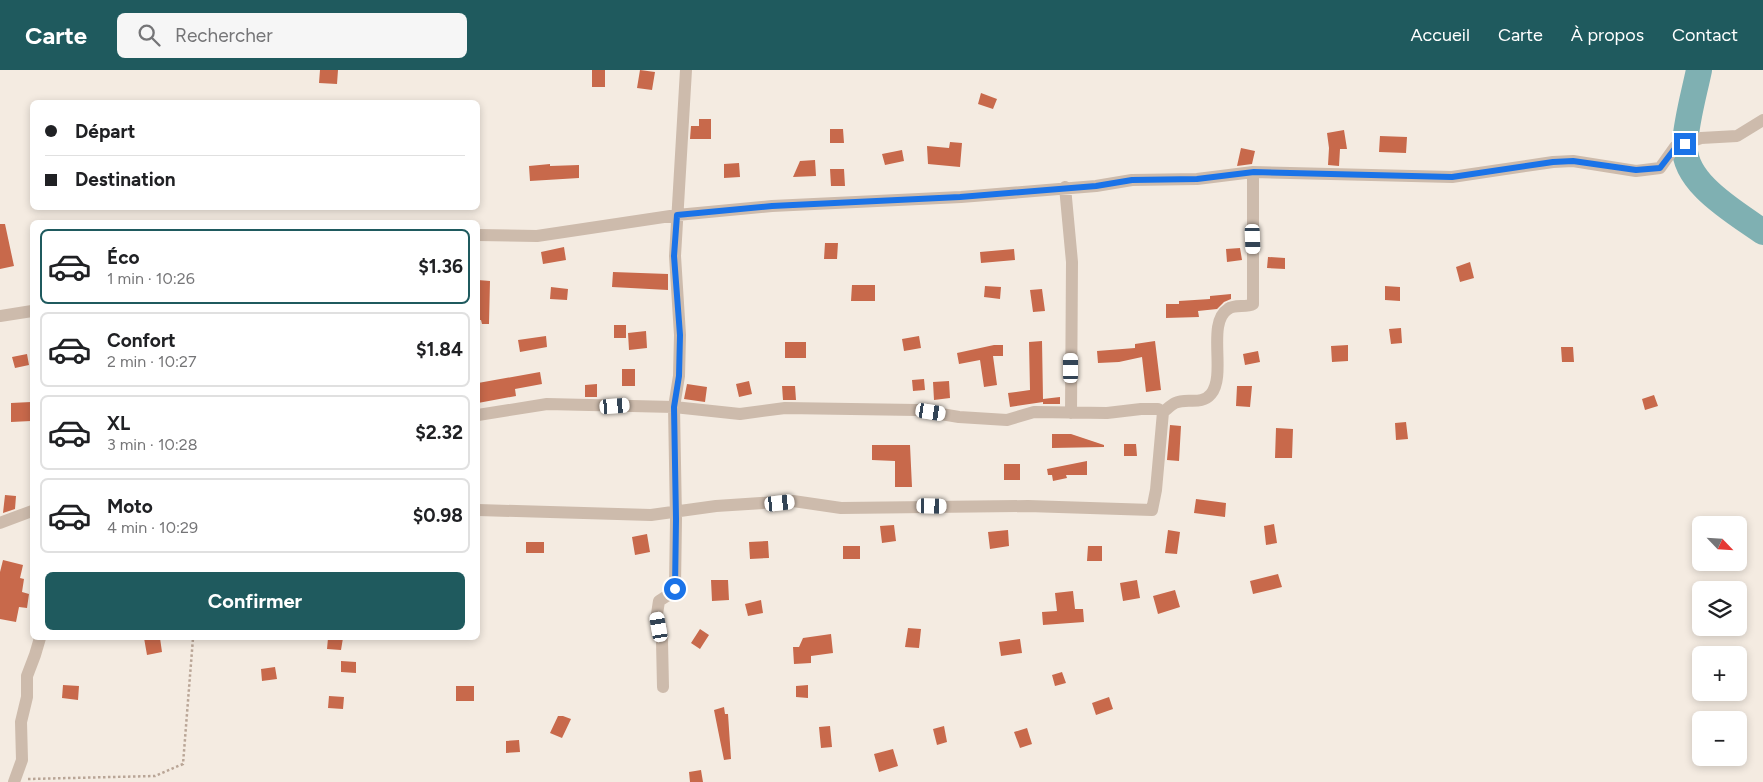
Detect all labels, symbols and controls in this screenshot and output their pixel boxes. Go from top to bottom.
search box [117,13,467,58]
text: Carte [25,21,87,50]
icon: search [135,21,163,49]
text: Rechercher [175,24,273,47]
text: Accueil [1410,24,1470,46]
text: Carte [1498,24,1543,46]
text: À propos [1571,24,1644,46]
text: Contact [1672,24,1738,46]
text: Départ [75,120,135,143]
route end [1674,133,1696,155]
text: Destination [75,168,176,191]
car [1244,224,1261,254]
icon: car [47,244,92,289]
text: Éco [107,246,140,269]
text: $1.36 [418,255,463,278]
text: 1 min · 10:26 [107,269,195,288]
icon: car [47,327,92,372]
text: Confort [107,329,176,352]
text: $1.84 [416,338,463,361]
text: 2 min · 10:27 [107,352,197,371]
car [1063,353,1078,383]
car [599,397,630,415]
car [915,402,946,422]
icon: car [47,410,92,455]
text: XL [107,412,130,435]
text: $2.32 [415,421,463,444]
text: 3 min · 10:28 [107,435,198,454]
icon: car [47,493,92,538]
car [764,494,795,512]
text: Moto [107,495,153,518]
car [916,498,947,514]
text: $0.98 [413,504,463,527]
north arrow [1692,516,1748,571]
map controls [1692,516,1747,766]
text: 4 min · 10:29 [107,518,198,537]
button: Confirmer [45,572,465,630]
route start [664,578,686,600]
button: layers [1692,581,1747,636]
car [649,611,668,643]
button: + [1692,646,1747,701]
button: − [1692,711,1747,766]

